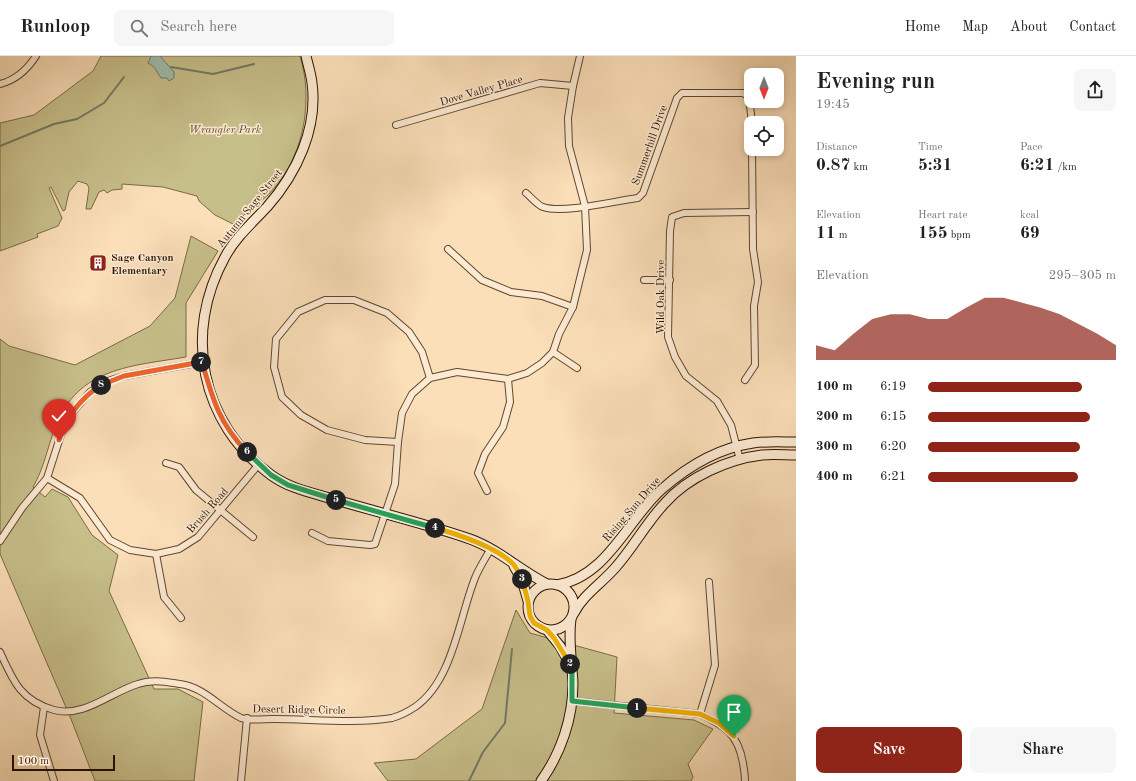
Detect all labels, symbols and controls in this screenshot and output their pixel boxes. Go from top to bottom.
search box [114,10,394,46]
icon: search [128,17,150,39]
text: Runloop [20,18,90,37]
text: Search here [160,20,237,35]
text: Home [905,20,940,34]
text: Map [962,20,988,34]
text: About [1010,20,1047,34]
text: Contact [1069,20,1116,34]
north arrow [744,68,784,108]
map controls [744,68,784,156]
button: share [1074,69,1116,111]
text: Evening run [816,71,935,93]
street label: Dove Valley Place [439,74,524,109]
text: 19:45 [816,98,850,111]
street label: Summerhill Drive [631,104,670,187]
button: locate [744,116,784,156]
park label: Wrangler Park [189,125,262,136]
text: Distance [816,142,857,153]
text: Time [918,142,943,153]
text: Pace [1020,142,1042,153]
text: 0.87 [816,157,850,174]
text: 5:31 [918,157,952,174]
text: 6:21 [1020,157,1054,174]
text: km [850,162,868,173]
text: /km [1054,162,1077,173]
street label: Autumn Sage Street [215,168,285,250]
text: Elevation [816,210,861,221]
text: Heart rate [918,210,967,221]
text: kcal [1020,210,1039,221]
text: 11 [816,225,836,242]
text: 155 [918,225,948,242]
text: 69 [1020,225,1040,242]
text: m [836,230,848,241]
text: bpm [948,230,971,241]
building icon: Sage Canyon Elementary [88,253,108,273]
place label: Sage Canyon Elementary [111,253,174,277]
street label: Wild Oak Drive [656,260,667,334]
text: Elevation [816,269,869,282]
text: 295–305 m [1049,269,1116,282]
pin: 7 [191,352,211,372]
text: 7 [198,356,204,367]
pin: 8 [91,375,111,395]
text: 8 [98,379,104,390]
text: 100 m [816,380,853,393]
text: 6:19 [880,380,906,393]
pin [42,399,76,440]
icon: check [48,405,70,427]
text: 200 m [816,410,853,423]
text: 6:15 [880,410,906,423]
text: 300 m [816,440,853,453]
text: 6:20 [880,440,906,453]
pin: 6 [237,442,257,462]
text: 6 [244,446,250,457]
text: 400 m [816,470,853,483]
text: 6:21 [880,470,906,483]
street label: Rising Sun Drive [601,476,663,544]
street label: Brush Road [186,486,231,536]
pin: 5 [326,490,346,510]
text: 5 [333,494,339,505]
pin: 4 [425,518,445,538]
text: 4 [432,522,438,533]
pin: 3 [512,569,532,589]
text: 3 [519,573,525,584]
pin: 2 [560,654,580,674]
text: 2 [567,658,573,669]
pin [717,695,751,736]
pin: 1 [627,698,647,718]
icon: arrive [723,701,745,723]
text: 1 [634,702,640,713]
street label: Desert Ridge Circle [252,704,346,717]
button: Save [816,727,962,773]
button: Share [970,727,1116,773]
scale bar [12,753,115,772]
text: 100 m [18,756,49,767]

